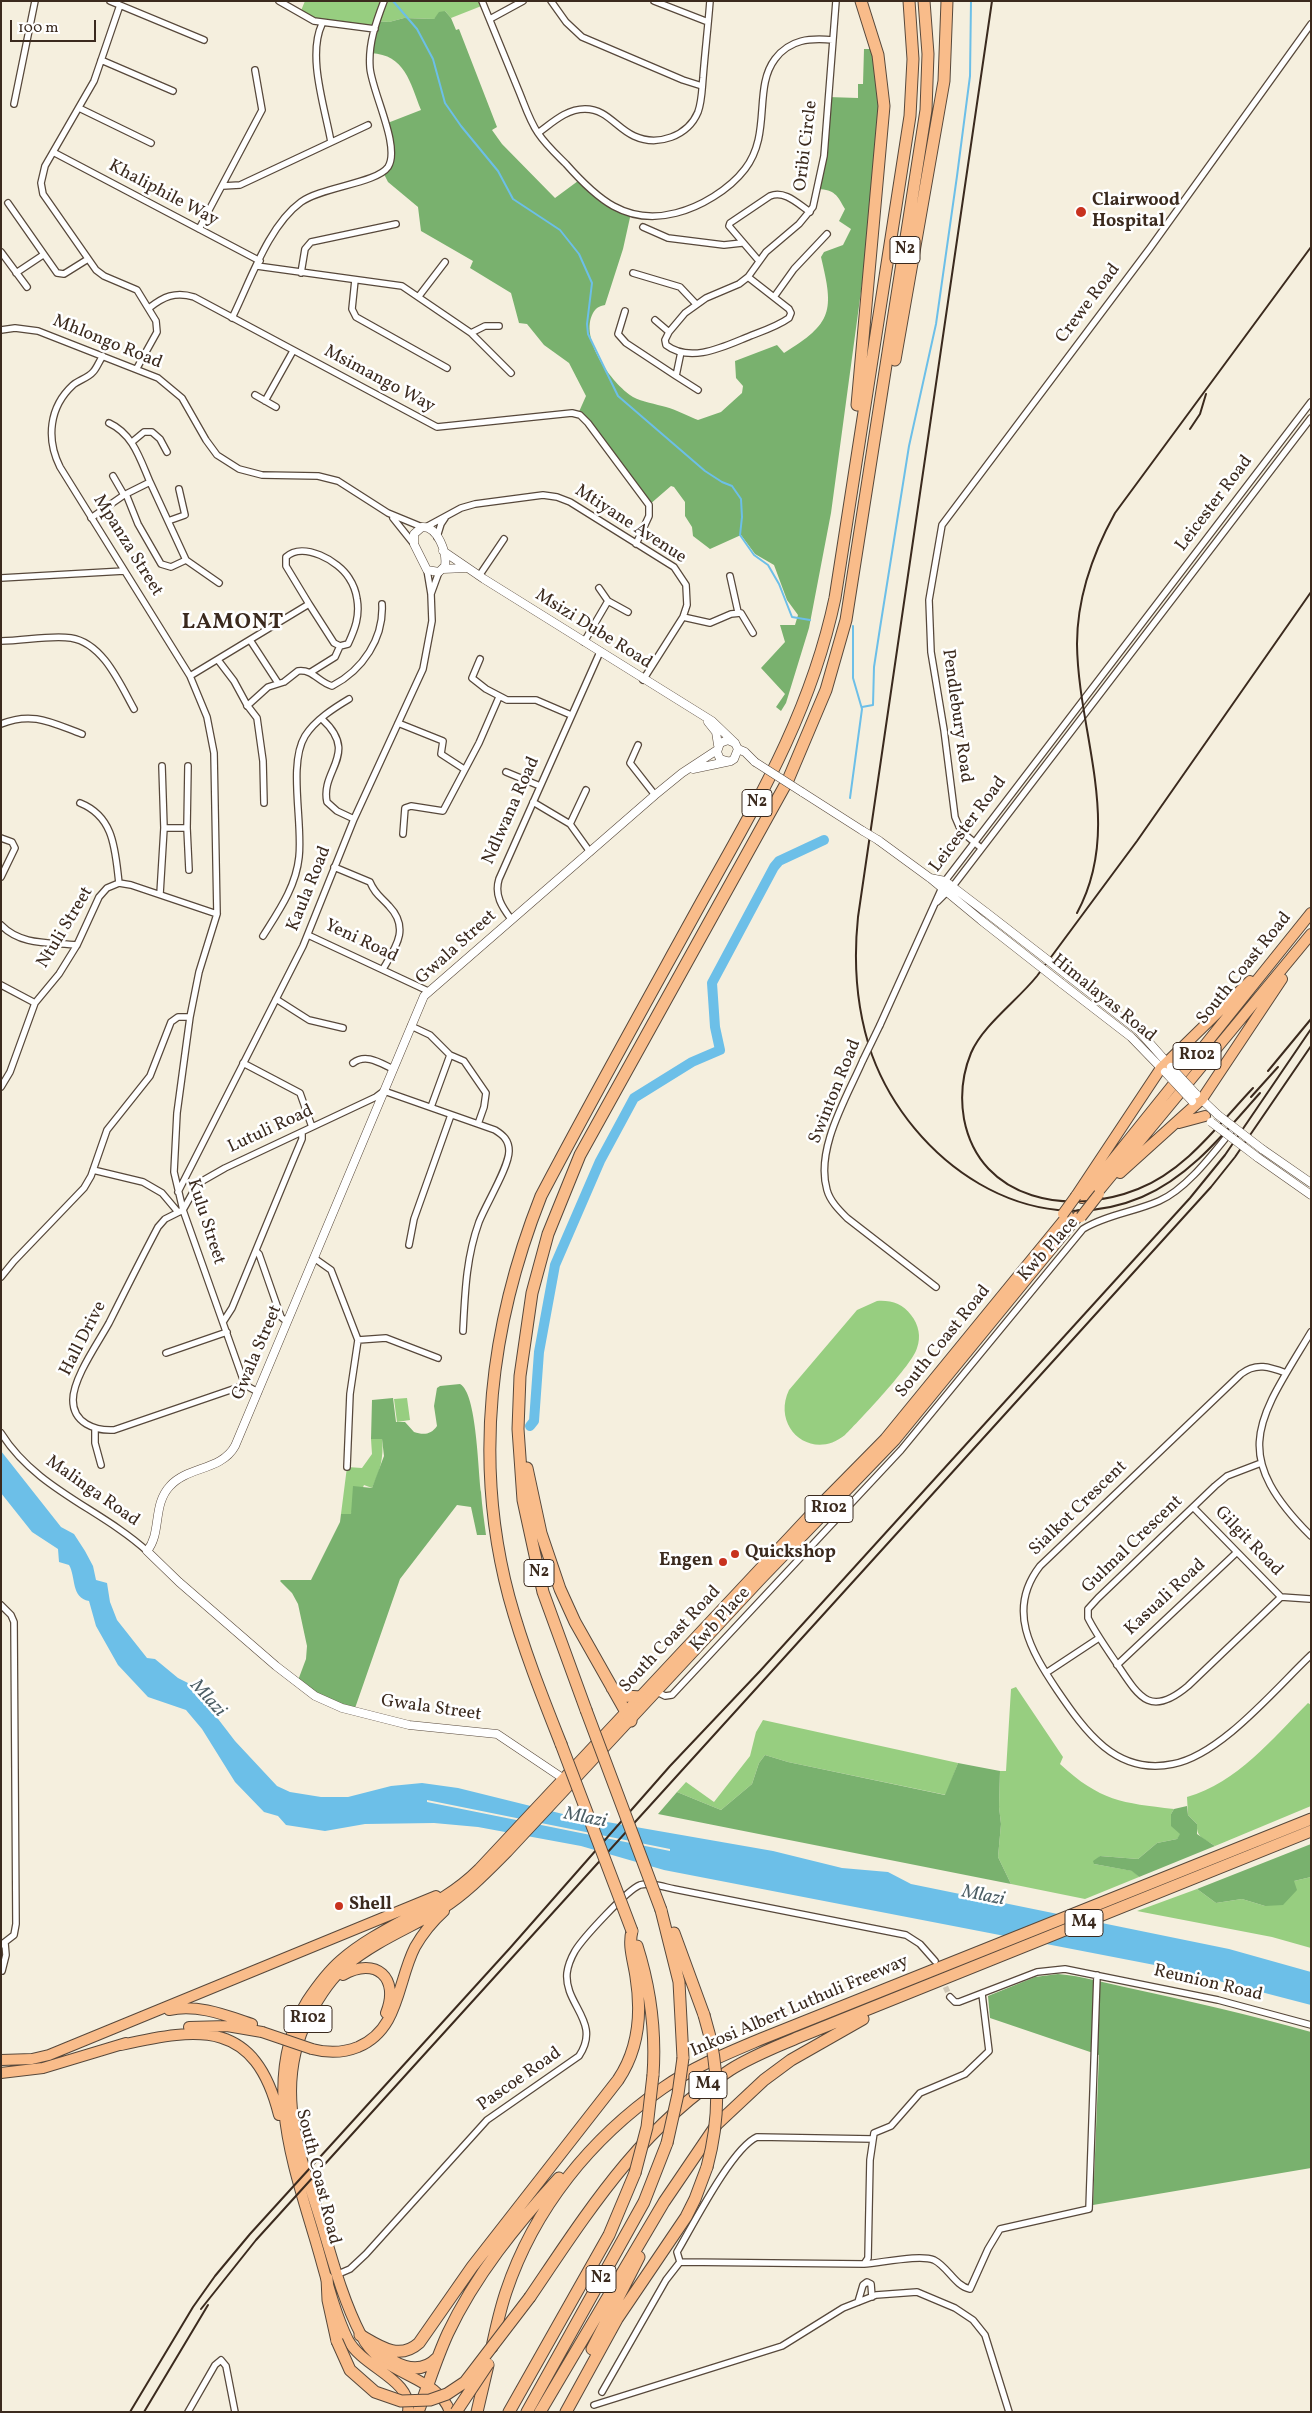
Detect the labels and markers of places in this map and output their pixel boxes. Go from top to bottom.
place label: Clairwood Hospital [1092,191,1180,233]
marker: Clairwood Hospital [1074,205,1088,219]
place label: Quickshop [745,1543,836,1565]
marker: Quickshop [729,1548,741,1560]
place label: Engen [659,1551,713,1573]
marker: Engen [717,1556,729,1568]
place label: Shell [349,1895,392,1917]
marker: Shell [333,1900,345,1912]

